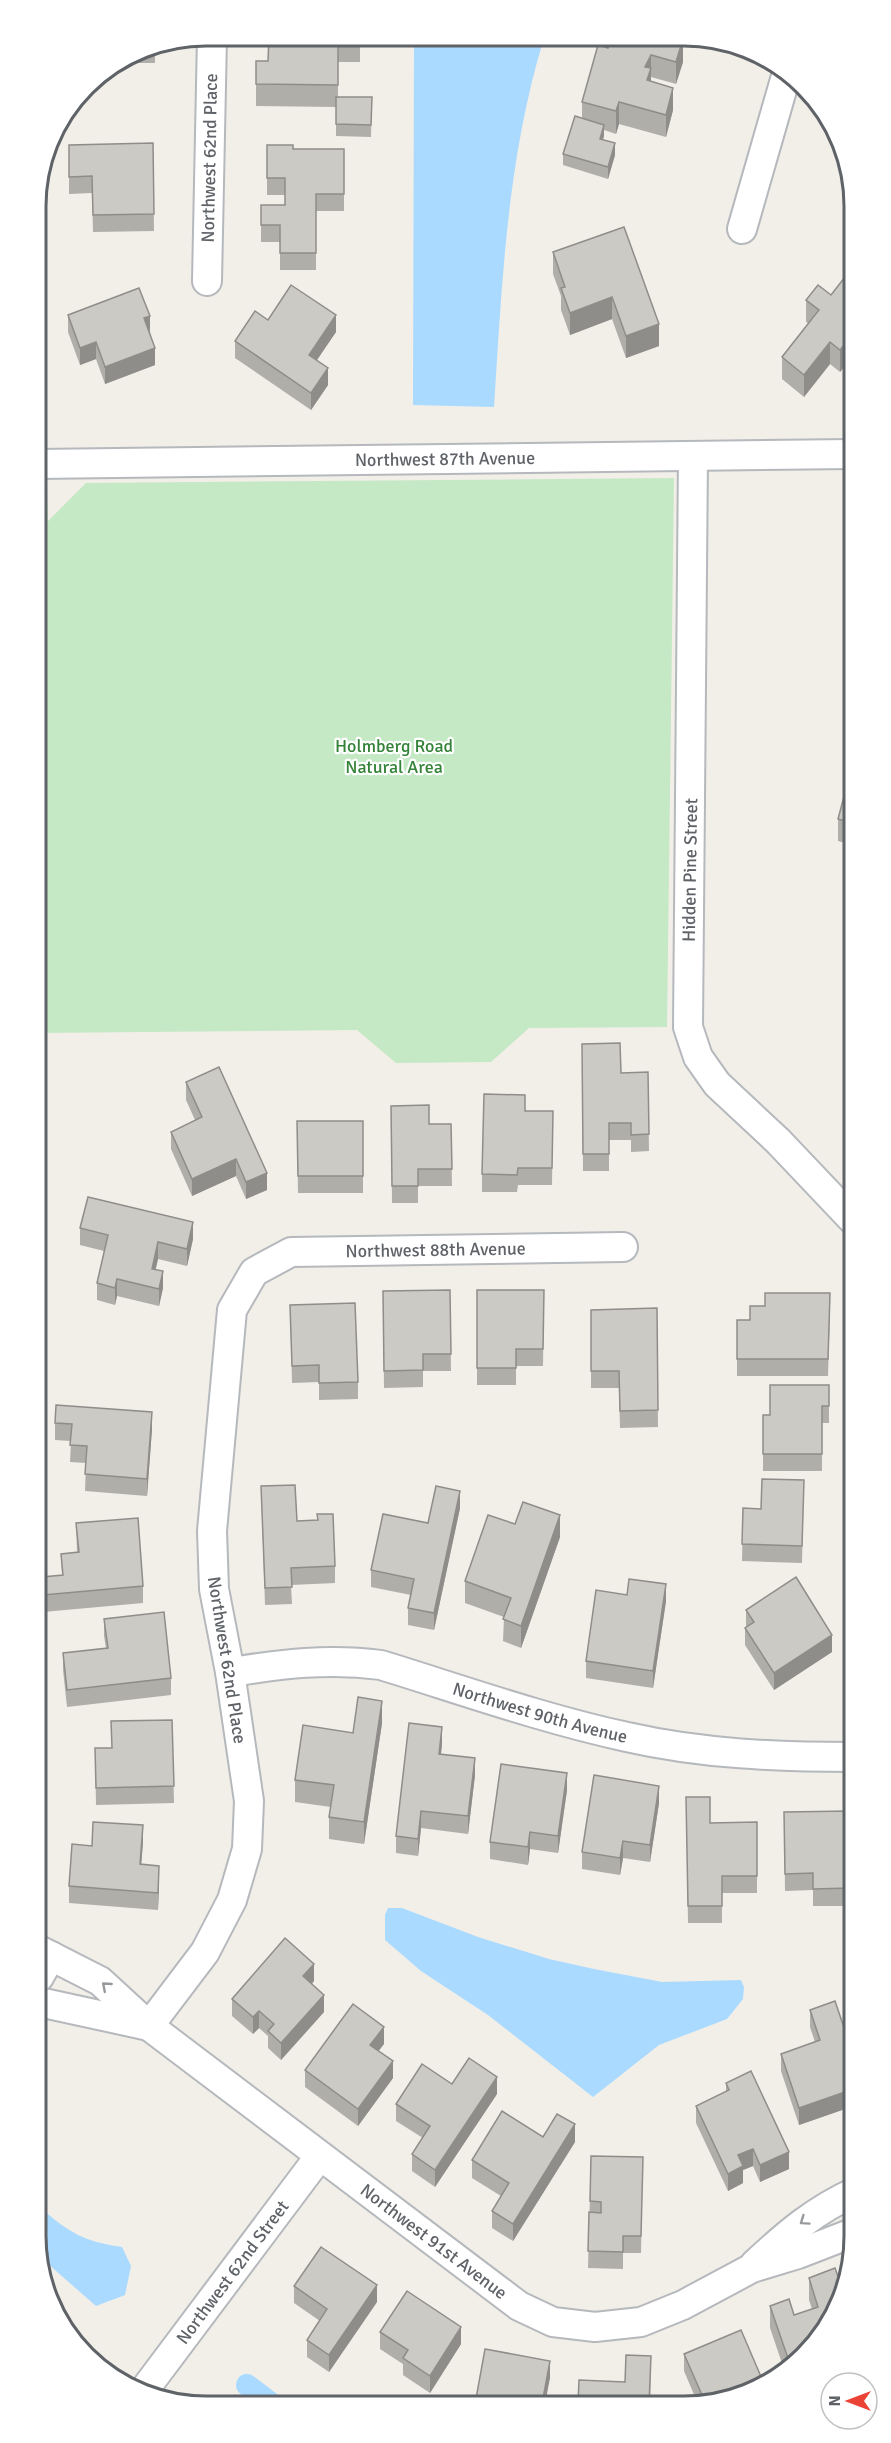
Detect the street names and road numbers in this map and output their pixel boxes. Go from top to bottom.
street label: Northwest 62nd Place [197,73,222,243]
street label: Northwest 87th Avenue [355,447,535,471]
street label: Hidden Pine Street [678,798,702,942]
street label: Northwest 88th Avenue [345,1237,526,1262]
street label: Northwest 62nd Place [203,1575,251,1745]
street label: Northwest 90th Avenue [450,1677,629,1748]
street label: Northwest 91st Avenue [356,2179,511,2304]
street label: Northwest 62nd Street [172,2196,294,2348]

